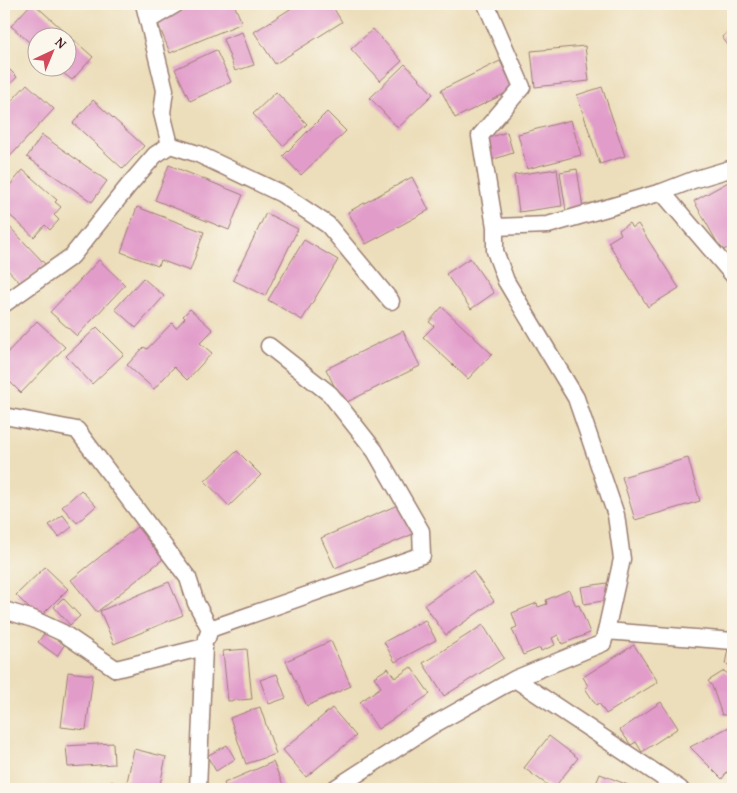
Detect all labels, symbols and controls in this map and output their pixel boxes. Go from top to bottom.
north arrow [28,28,78,78]
text: N [51,32,72,54]

